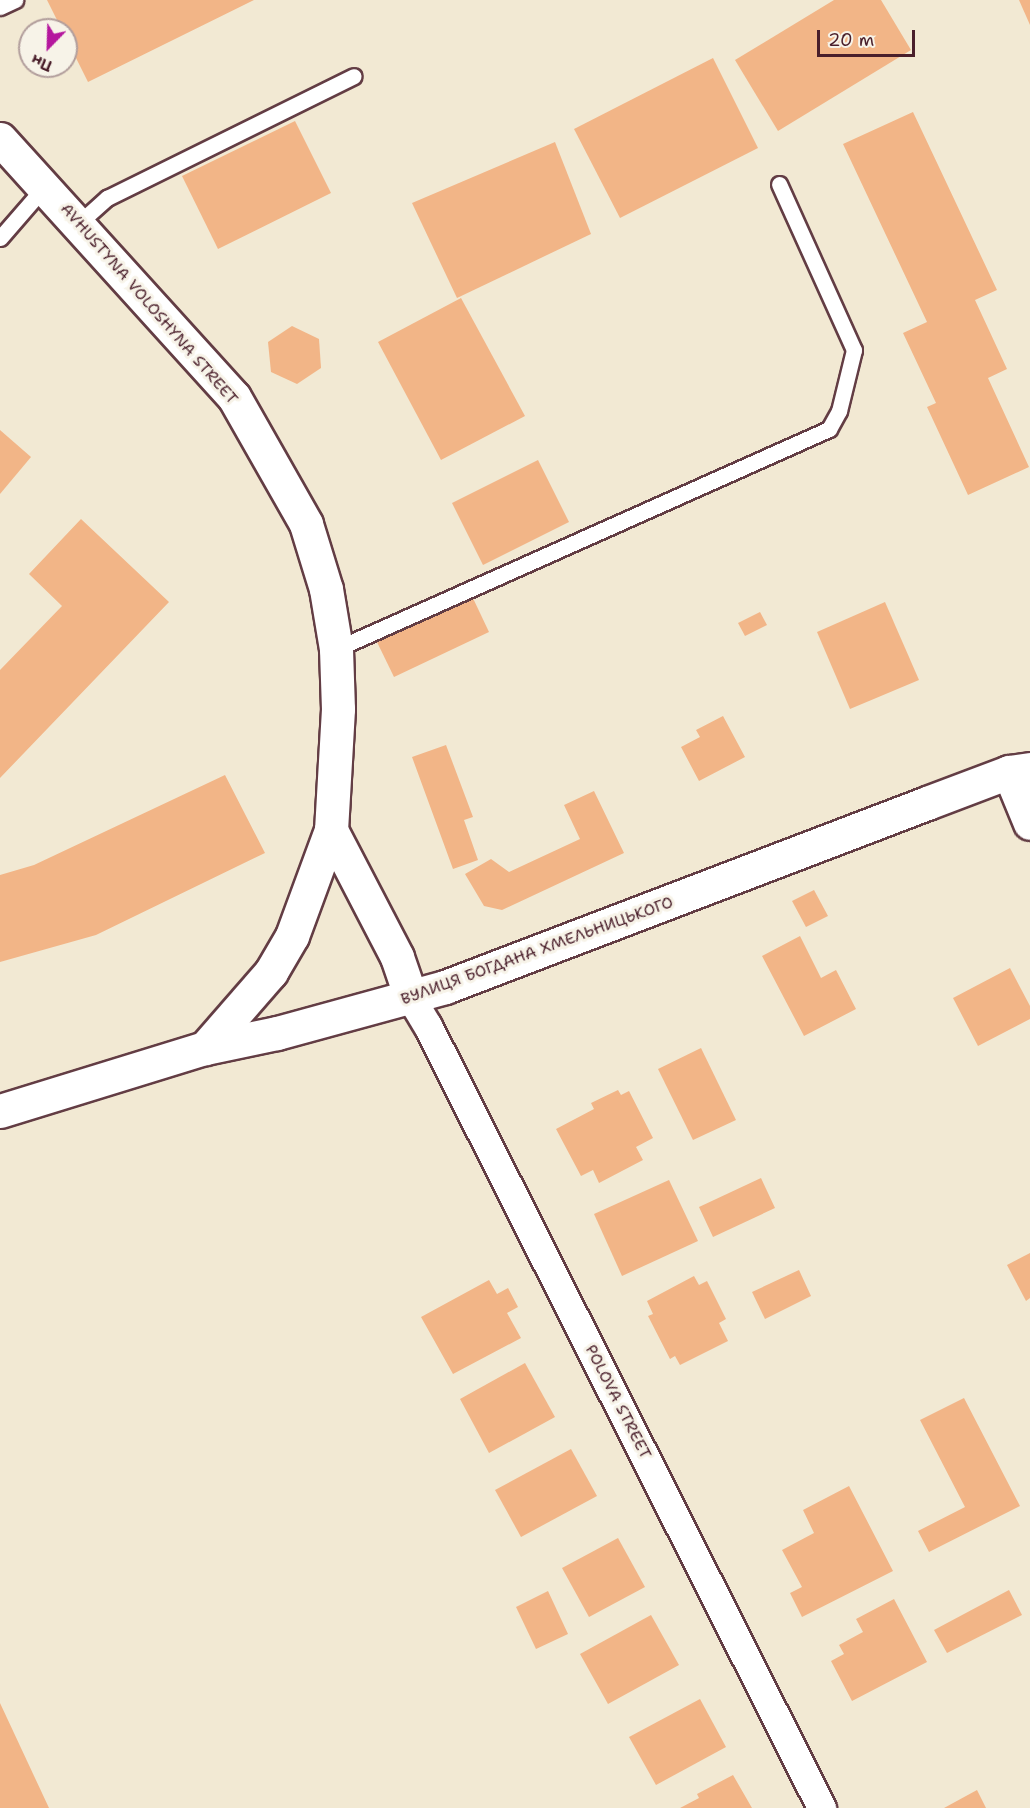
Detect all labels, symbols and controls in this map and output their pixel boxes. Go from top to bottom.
north arrow [18,18,78,78]
scale bar [820,18,918,56]
text: 20 m [828,28,874,52]
text: Пн [28,49,55,77]
street label: AVHUSTYNA VOLOSHYNA STREET [56,199,242,409]
street label: ВУЛИЦЯ БОГДАНА ХМЕЛЬНИЦЬКОГО [398,893,676,1009]
street label: POLOVA STREET [581,1342,655,1462]

